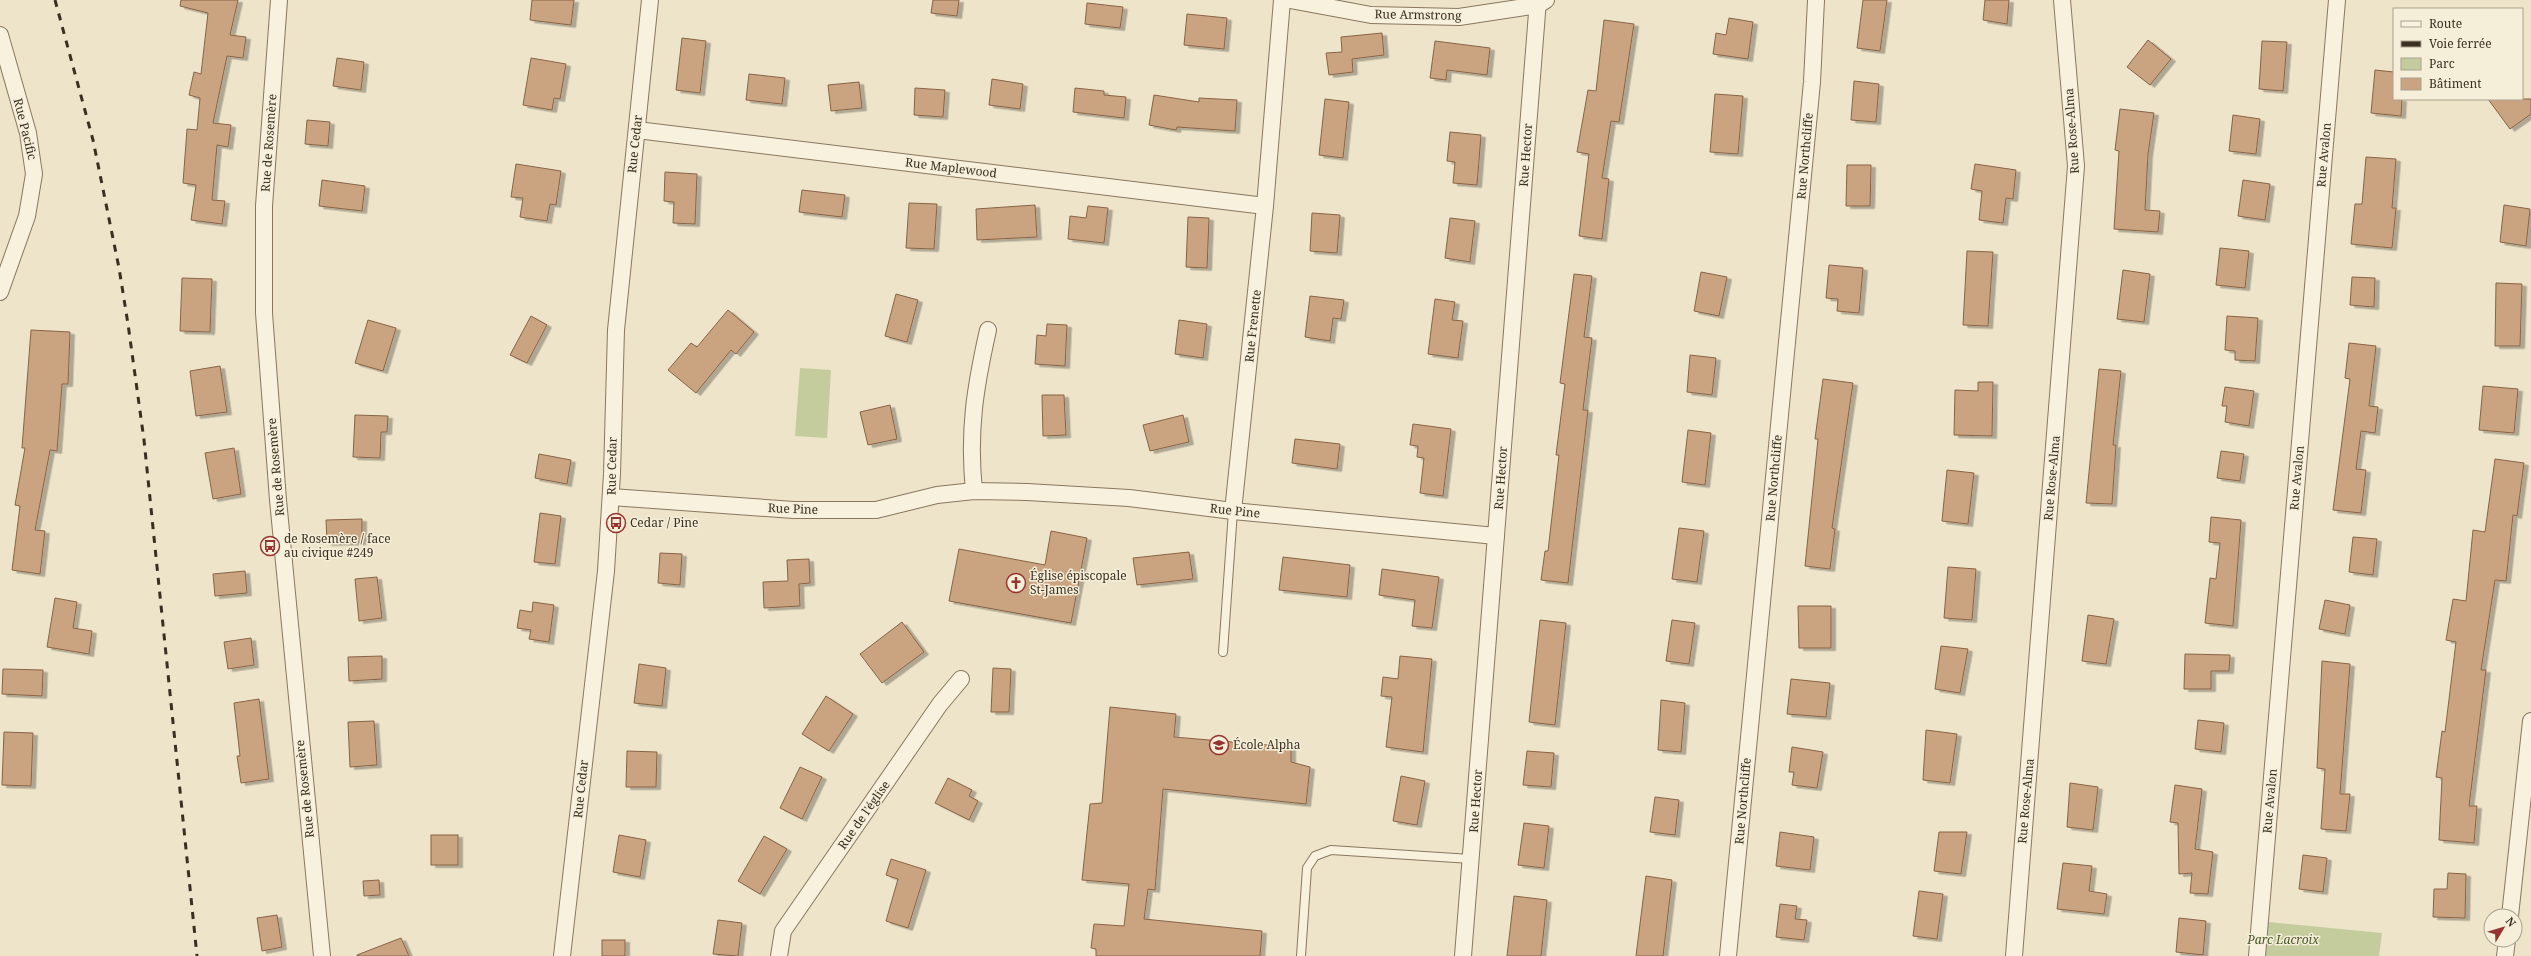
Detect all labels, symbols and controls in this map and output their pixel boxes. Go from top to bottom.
street label: Rue Armstrong [1374,5,1462,24]
legend [2393,8,2523,100]
text: Route [2429,15,2462,32]
text: Voie ferrée [2429,35,2492,52]
text: Parc [2429,55,2455,72]
text: Bâtiment [2429,75,2481,92]
street label: Rue Rose-Alma [2060,87,2083,174]
street label: Rue de Rosemère [257,93,280,193]
street label: Rue Pacific [10,96,41,161]
street label: Rue Northcliffe [1792,112,1817,200]
street label: Rue Cedar [623,114,646,174]
street label: Rue Hector [1515,122,1536,187]
street label: Rue Avalon [2312,122,2335,188]
street label: Rue Maplewood [904,153,998,182]
street label: Rue Frenette [1240,289,1265,363]
street label: Rue de Rosemère [263,417,288,517]
street label: Rue Northcliffe [1761,434,1786,522]
street label: Rue Rose-Alma [2039,434,2064,521]
street label: Rue Cedar [602,436,621,495]
street label: Rue Hector [1490,445,1511,510]
street label: Rue Avalon [2285,445,2308,511]
street label: Rue Pine [768,499,818,518]
street label: Rue Pine [1209,499,1261,522]
bus stop icon: Cedar / Pine [605,512,627,534]
place label: Cedar / Pine [630,514,699,531]
place label: de Rosemère / face au civique #249 [284,530,391,561]
bus stop icon: de Rosemère / face au civique #249 [259,535,281,557]
place label: Église épiscopale St-James [1030,567,1127,598]
church icon: Église épiscopale St-James [1005,572,1027,594]
school or university icon: École Alpha [1208,734,1230,756]
place label: École Alpha [1233,736,1301,753]
street label: Rue de Rosemère [291,739,318,839]
street label: Rue Northcliffe [1730,757,1755,845]
street label: Rue Rose-Alma [2013,757,2038,844]
street label: Rue Cedar [569,759,592,819]
street label: Rue Hector [1465,768,1486,833]
street label: Rue Avalon [2258,768,2281,834]
street label: Rue de l'église [834,777,894,852]
north arrow [2483,908,2523,948]
text: N [2503,914,2520,930]
park label: Parc Lacroix [2246,931,2319,948]

